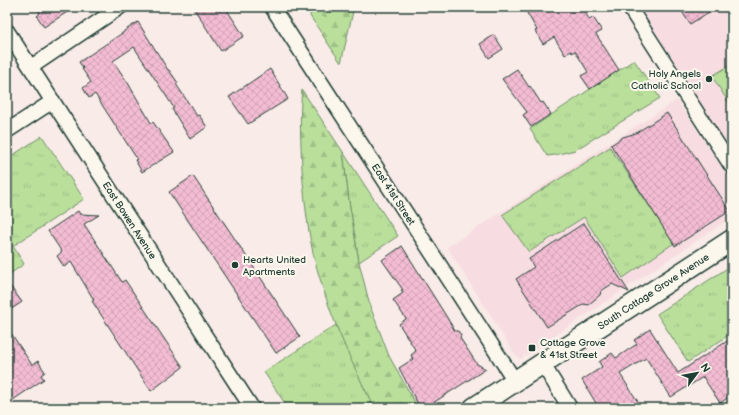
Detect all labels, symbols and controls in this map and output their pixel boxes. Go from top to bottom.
place label: Holy Angels Catholic School [631,68,701,92]
marker: Holy Angels Catholic School [704,74,714,84]
street label: East 41st Street [369,162,418,228]
street label: East Bowen Avenue [100,180,159,262]
street label: South Cottage Grove Avenue [596,251,712,332]
place label: Hearts United Apartments [243,254,306,278]
marker: Hearts United Apartments [230,260,240,270]
place label: Cottage Grove & 41st Street [540,337,606,361]
marker: Cottage Grove & 41st Street [527,343,537,353]
north arrow [677,353,717,393]
text: N [697,361,713,375]

